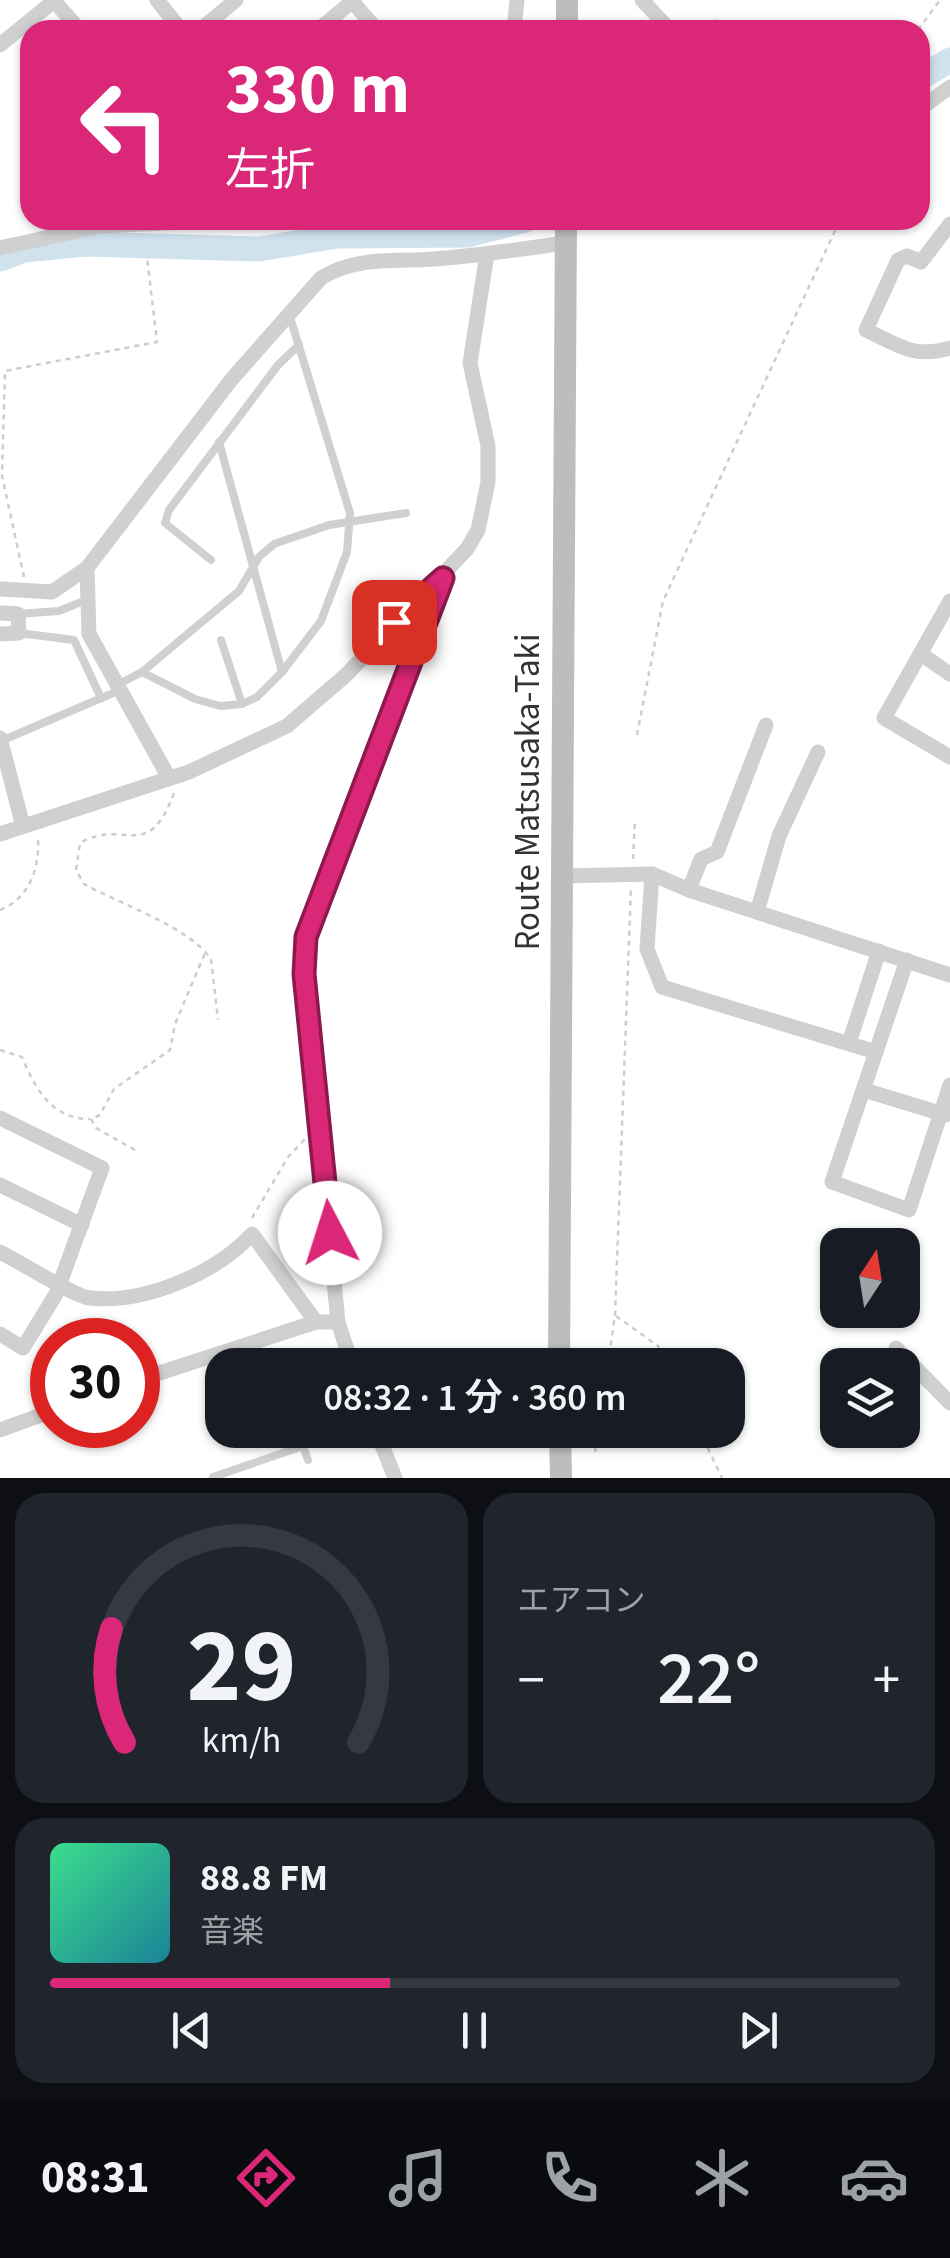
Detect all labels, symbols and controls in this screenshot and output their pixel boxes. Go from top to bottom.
text: 330 m [225,40,410,140]
icon: left [60,60,190,190]
text: 左折 [225,139,315,203]
pin [352,580,437,665]
icon: arrive [367,595,422,650]
street label: Route Matsusaka-Taki [503,633,553,951]
position arrow [278,1181,382,1285]
north arrow [820,1228,920,1328]
map controls [820,1228,920,1448]
speed limit sign: 30 [30,1318,160,1448]
button: layers [820,1348,920,1448]
text: 08:32 · 1 分 · 360 m [324,1371,626,1425]
text: エアコン [518,1578,646,1624]
text: 29 [186,1594,296,1742]
text: 22° [657,1626,760,1733]
text: − [518,1642,545,1720]
text: + [873,1642,900,1720]
text: km/h [202,1715,281,1766]
text: 88.8 FM [200,1851,328,1905]
text: 音楽 [200,1909,264,1955]
icon: previous [164,2003,219,2058]
icon: pause [447,2003,502,2058]
icon: next [731,2003,786,2058]
icon: directions [231,2143,301,2213]
icon: music [383,2143,453,2213]
icon: phone [535,2143,605,2213]
icon: climate [687,2143,757,2213]
icon: car [839,2143,909,2213]
text: 08:31 [41,2146,150,2210]

